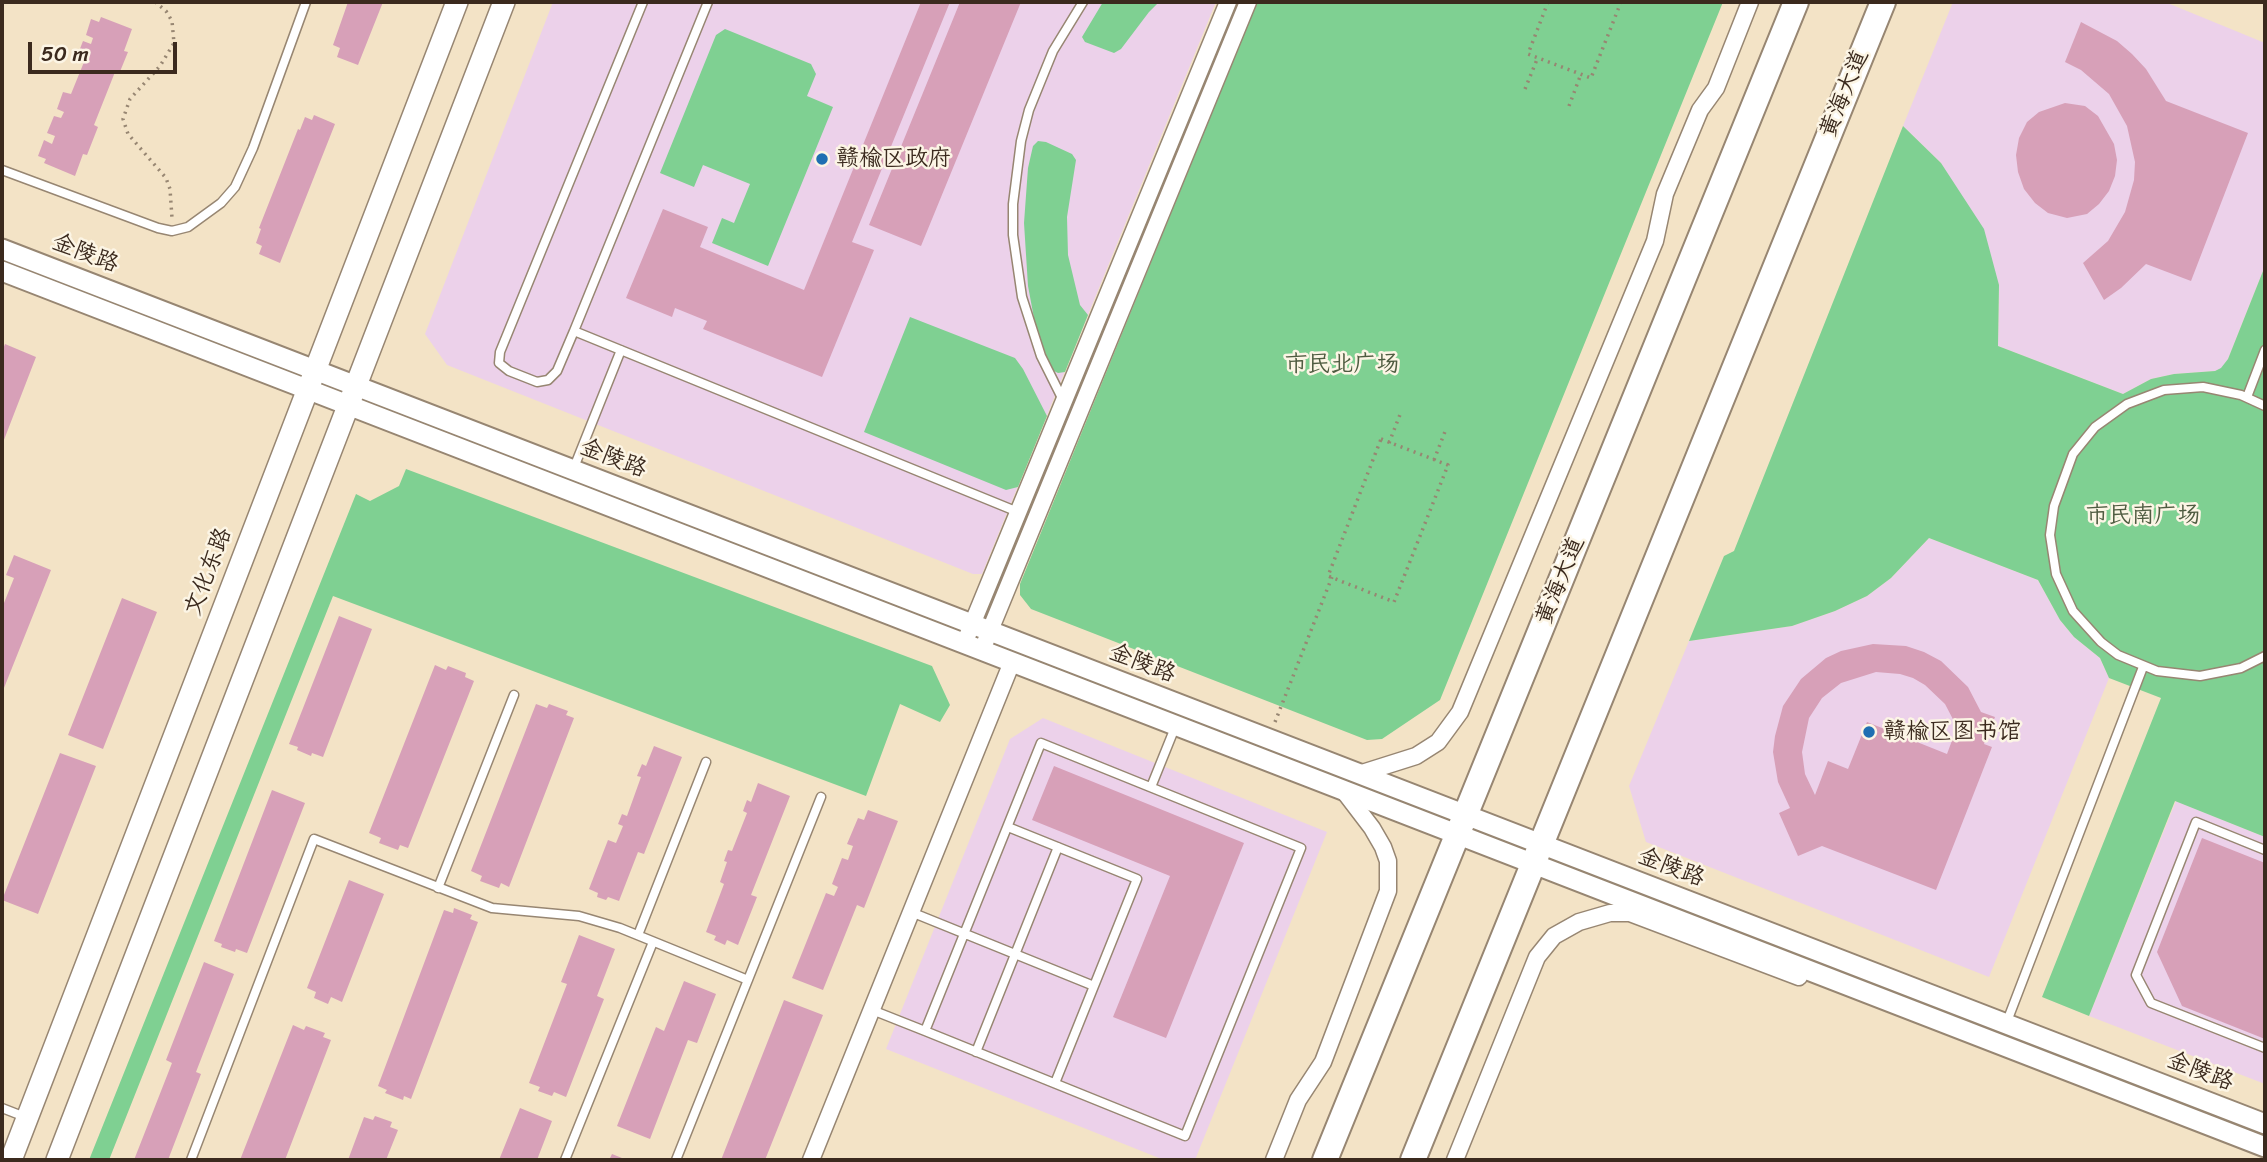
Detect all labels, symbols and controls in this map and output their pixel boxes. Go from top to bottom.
scale bar [32,28,180,72]
text: 50 m [41,35,89,73]
street label: 黄海大道 [1815,46,1875,142]
place label: 赣榆区政府 [836,145,951,173]
marker: 赣榆区政府 [814,151,830,167]
street label: 金陵路 [48,229,122,279]
park label: 市民北广场 [1285,351,1399,379]
street label: 金陵路 [576,434,650,484]
park label: 市民南广场 [2086,502,2200,530]
street label: 文化东路 [180,524,238,620]
street label: 黄海大道 [1531,533,1591,629]
street label: 金陵路 [1105,639,1179,689]
place label: 赣榆区图书馆 [1883,718,2021,746]
marker: 赣榆区图书馆 [1861,724,1877,740]
street label: 金陵路 [1634,843,1708,893]
street label: 金陵路 [2163,1047,2237,1097]

